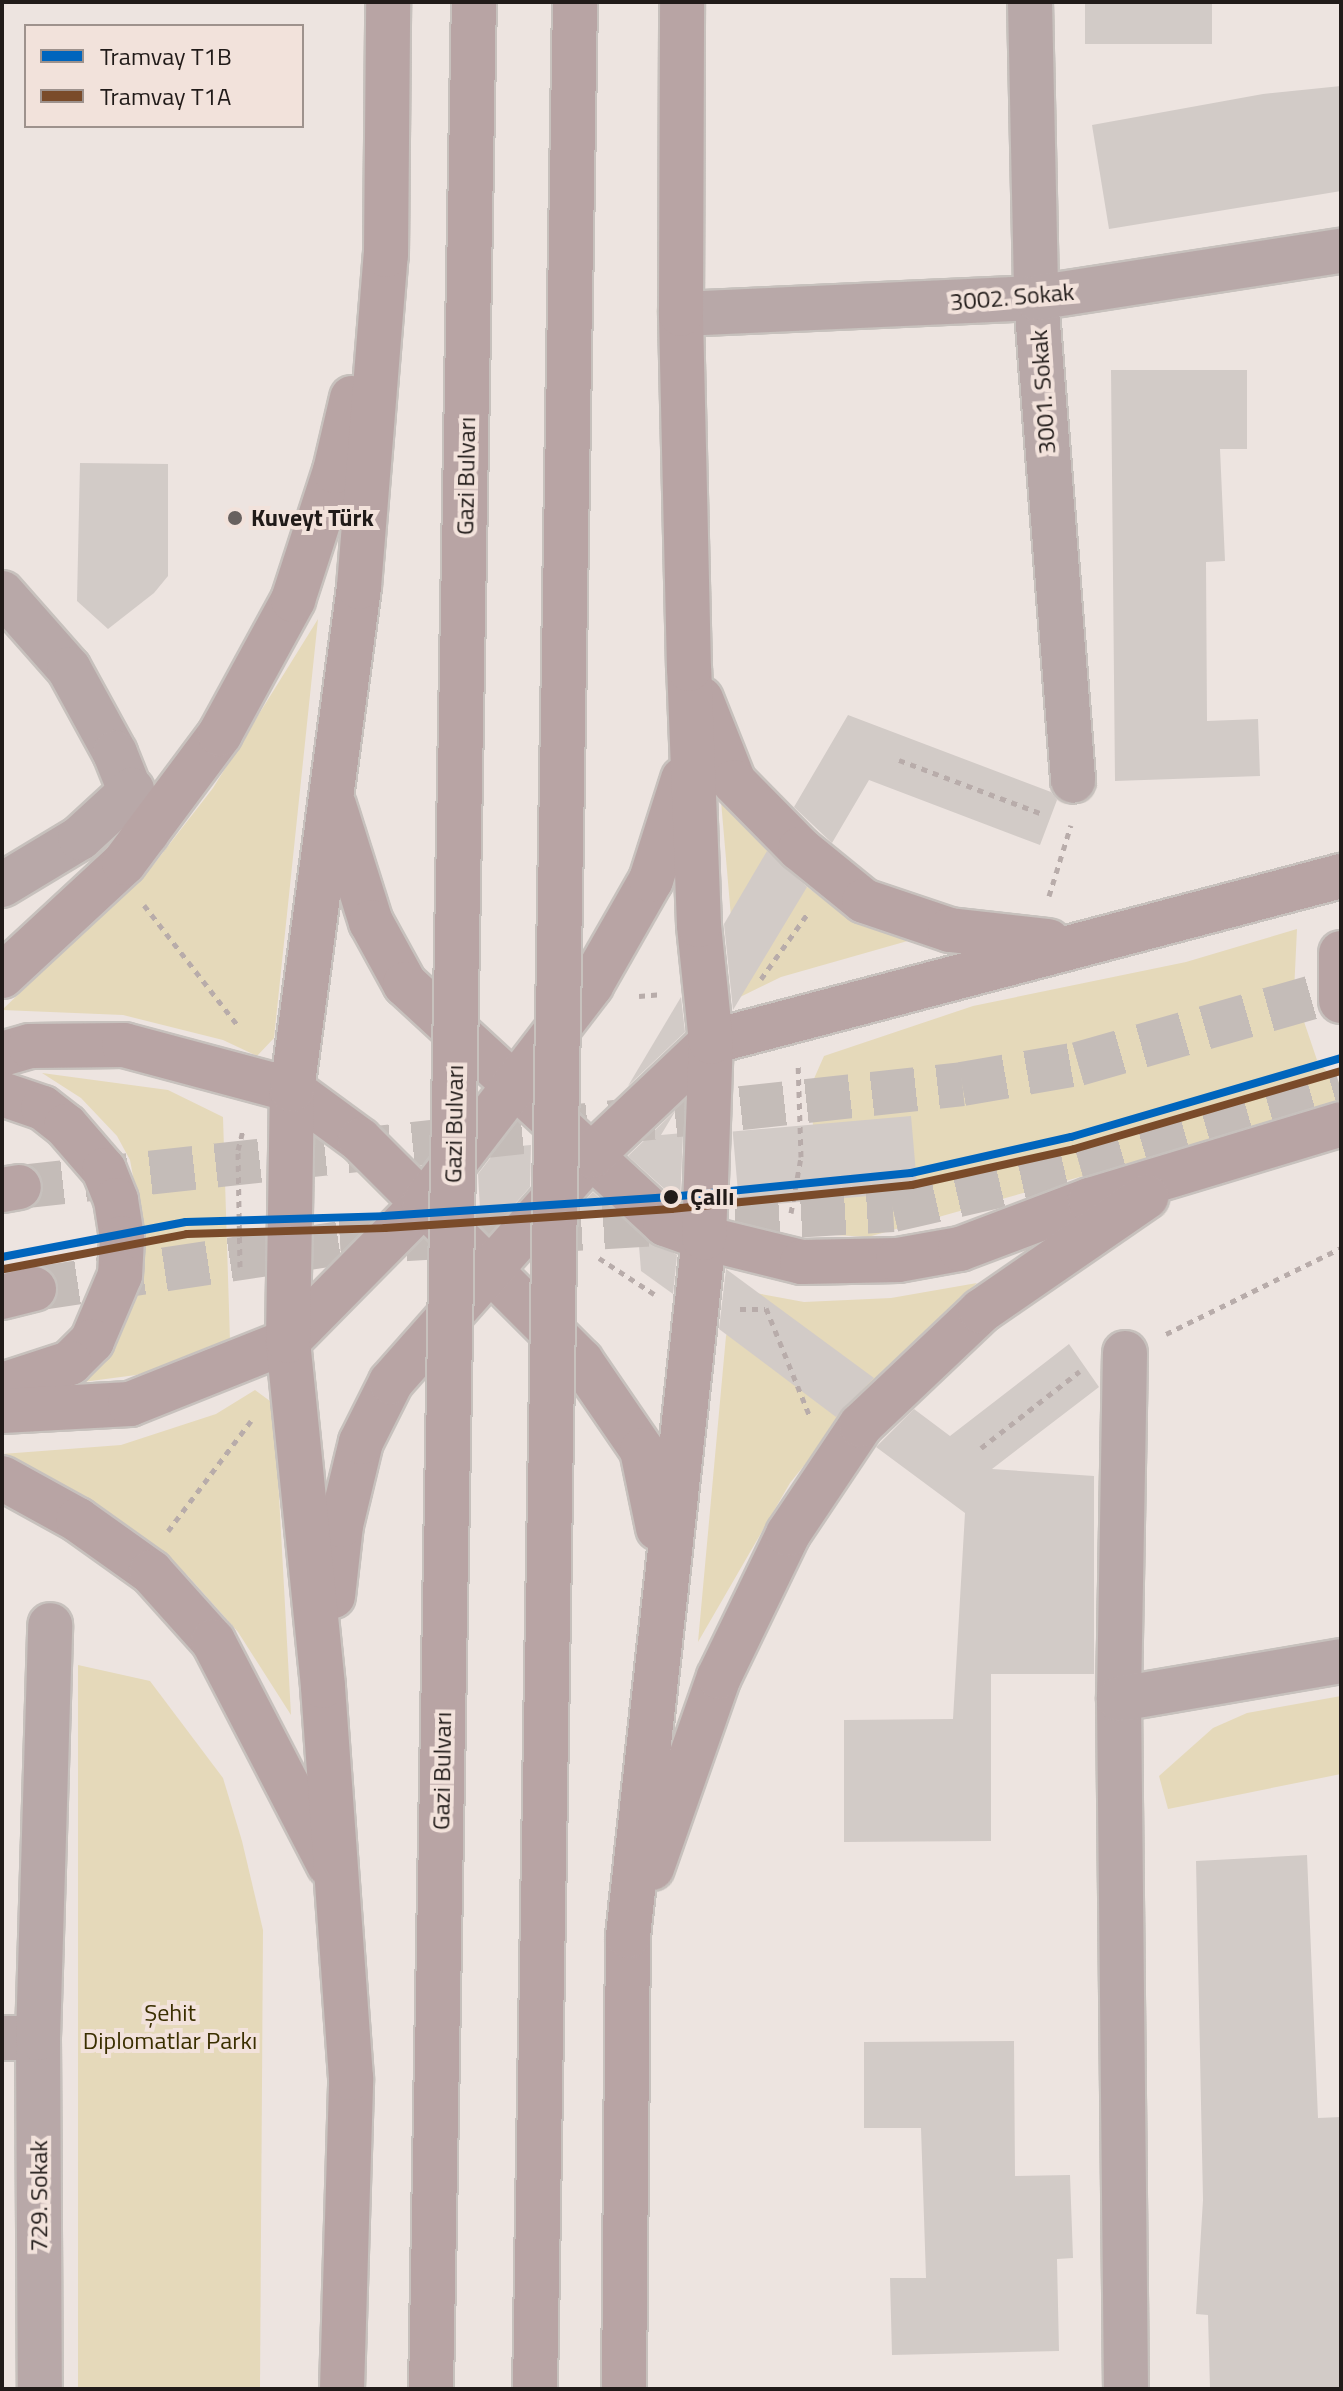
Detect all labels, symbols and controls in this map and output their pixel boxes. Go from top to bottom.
legend [24,24,304,128]
text: Tramvay T1B [100,38,232,74]
text: Tramvay T1A [100,78,231,114]
street label: 3002. Sokak [949,277,1075,317]
street label: 3001. Sokak [1024,329,1062,455]
street label: Gazi Bulvarı [451,417,481,535]
place label: Kuveyt Türk [251,504,374,532]
marker: Kuveyt Türk [226,509,244,527]
street label: Gazi Bulvarı [439,1065,469,1183]
place label: Çallı [690,1183,734,1211]
marker: Çallı [659,1185,683,1209]
street label: Gazi Bulvarı [427,1712,457,1830]
park label: Şehit Diplomatlar Parkı [83,1999,257,2055]
street label: 729. Sokak [25,2140,53,2252]

